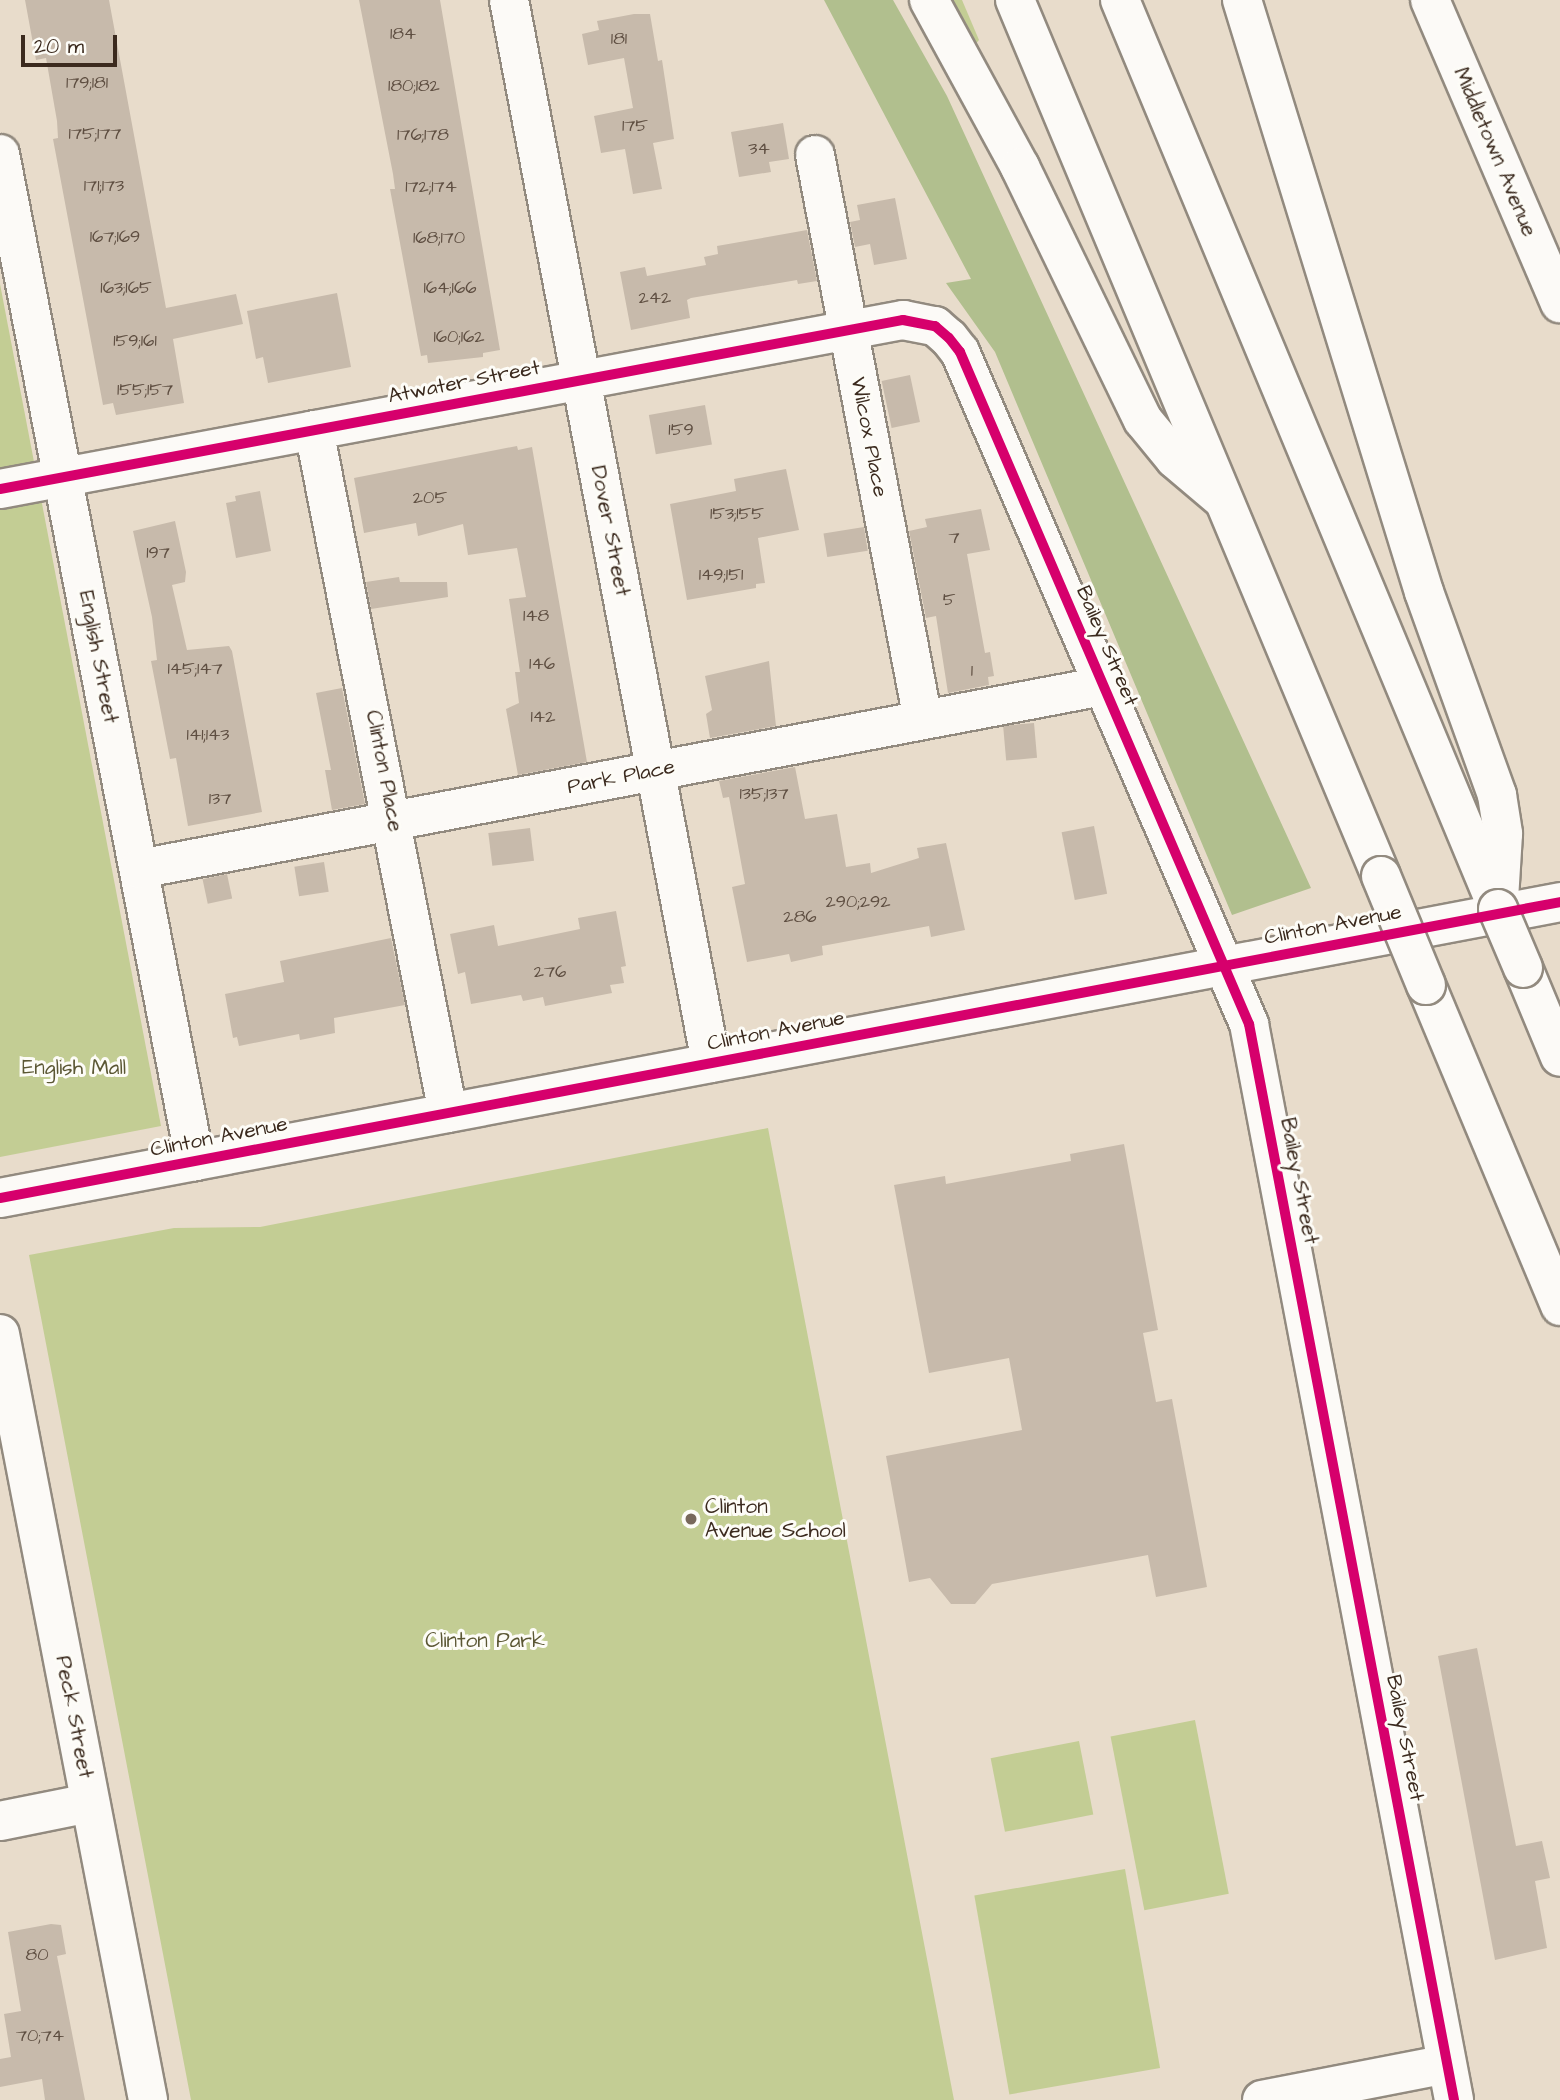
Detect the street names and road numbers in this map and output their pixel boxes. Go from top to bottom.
street label: Middletown Avenue [1448,64,1542,240]
street label: Atwater Street [386,355,542,409]
street label: Wilcox Place [845,375,893,499]
street label: Dover Street [585,464,635,598]
street label: Bailey Street [1070,582,1144,710]
street label: English Street [73,589,123,725]
street label: Clinton Place [360,708,408,834]
street label: Park Place [565,754,677,800]
street label: Clinton Avenue [1262,899,1404,951]
street label: Clinton Avenue [705,1005,847,1057]
street label: Clinton Avenue [148,1111,290,1163]
street label: Bailey Street [1274,1116,1324,1246]
street label: Peck Street [50,1654,98,1780]
street label: Bailey Street [1380,1673,1430,1803]

